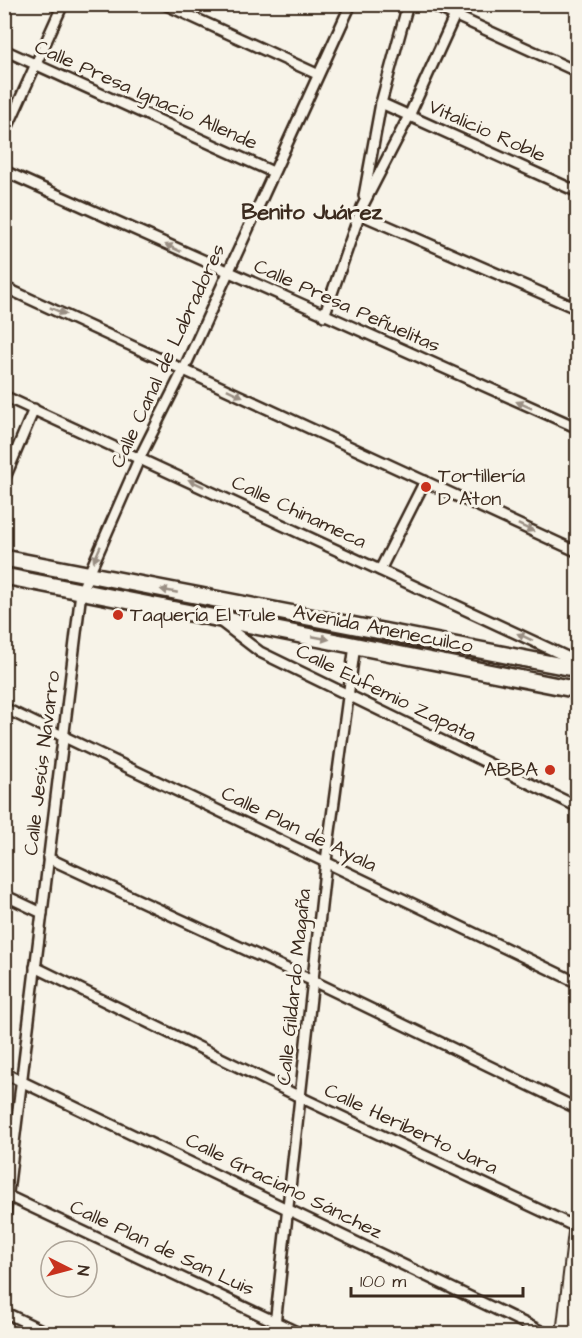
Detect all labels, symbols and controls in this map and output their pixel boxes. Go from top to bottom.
street label: Calle Presa Ignacio Allende [29,33,262,158]
street label: Vitalicio Roble [424,93,550,169]
district label: Benito Juárez [242,197,384,228]
street label: Calle Canal de Labradores [104,239,232,473]
one-way arrow [164,243,182,253]
street label: Calle Presa Peñuelitas [249,252,445,360]
one-way arrow [49,307,66,316]
one-way arrow [226,388,244,398]
one-way arrow [515,399,533,409]
place label: Tortillería D Aton [438,462,525,513]
street label: Calle Chinameca [227,468,371,556]
one-way arrow [187,479,204,488]
marker: Tortillería D Aton [419,480,433,494]
one-way arrow [517,524,534,533]
one-way arrow [92,545,101,562]
one-way arrow [160,586,179,595]
street label: Avenida Anenecuilco [291,598,475,660]
place label: Taquería El Tule [130,601,276,629]
marker: Taquería El Tule [111,608,125,622]
one-way arrow [516,633,533,642]
one-way arrow [311,634,330,643]
street label: Calle Eufemio Zapata [291,637,481,749]
street label: Calle Jesús Navarro [17,669,67,857]
place label: ABBA [484,756,538,784]
marker: ABBA [543,763,557,777]
street label: Calle Plan de Ayala [216,779,381,880]
street label: Calle Gildardo Magaña [270,887,319,1087]
street label: Calle Heriberto Jara [320,1076,502,1182]
street label: Calle Graciano Sánchez [181,1126,387,1246]
street label: Calle Plan de San Luis [65,1193,259,1303]
north arrow [39,1239,99,1299]
scale bar [351,1260,524,1298]
text: N [71,1264,94,1277]
text: 100 m [360,1269,406,1294]

